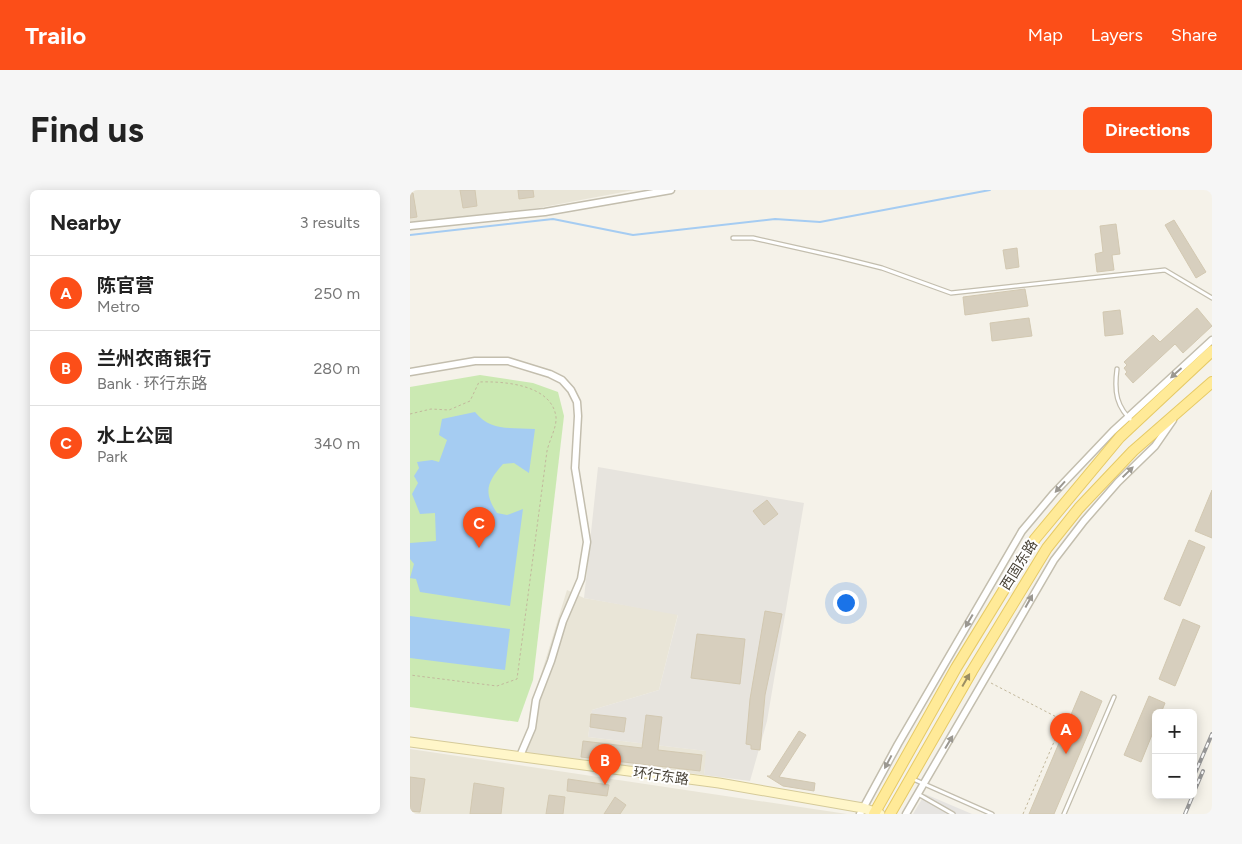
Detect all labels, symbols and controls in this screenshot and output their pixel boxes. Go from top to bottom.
text: Trailo [25,21,86,50]
text: Map [1028,24,1063,46]
text: Layers [1091,24,1143,46]
text: Share [1171,24,1217,46]
button: Directions [1083,107,1212,153]
text: Find us [30,109,144,151]
text: Nearby [50,210,121,235]
text: 3 results [300,213,360,232]
text: 陈官营 [97,274,154,297]
text: A [60,284,72,303]
text: 250 m [314,284,360,303]
text: Metro [97,297,140,316]
text: 兰州农商银行 [97,347,211,370]
text: B [61,359,71,378]
text: 280 m [313,359,360,378]
one-way arrow [1170,367,1182,379]
text: Bank · 环行东路 [97,374,208,393]
text: 水上公园 [97,424,173,447]
text: C [60,434,72,453]
text: 340 m [314,434,360,453]
text: Park [97,447,127,466]
one-way arrow [1122,467,1134,479]
one-way arrow [1054,480,1066,492]
pin: C [463,507,495,548]
street label: 西固东路 [997,537,1041,593]
your location [833,590,859,616]
one-way arrow [1025,593,1033,608]
one-way arrow [965,615,974,628]
one-way arrow [962,674,971,687]
map controls [1152,709,1197,799]
button: + [1152,709,1197,754]
pin: A [1050,713,1082,754]
one-way arrow [944,735,953,748]
pin: B [589,744,621,785]
one-way arrow [884,754,892,769]
button: − [1152,754,1197,799]
street label: 环行东路 [632,764,690,788]

